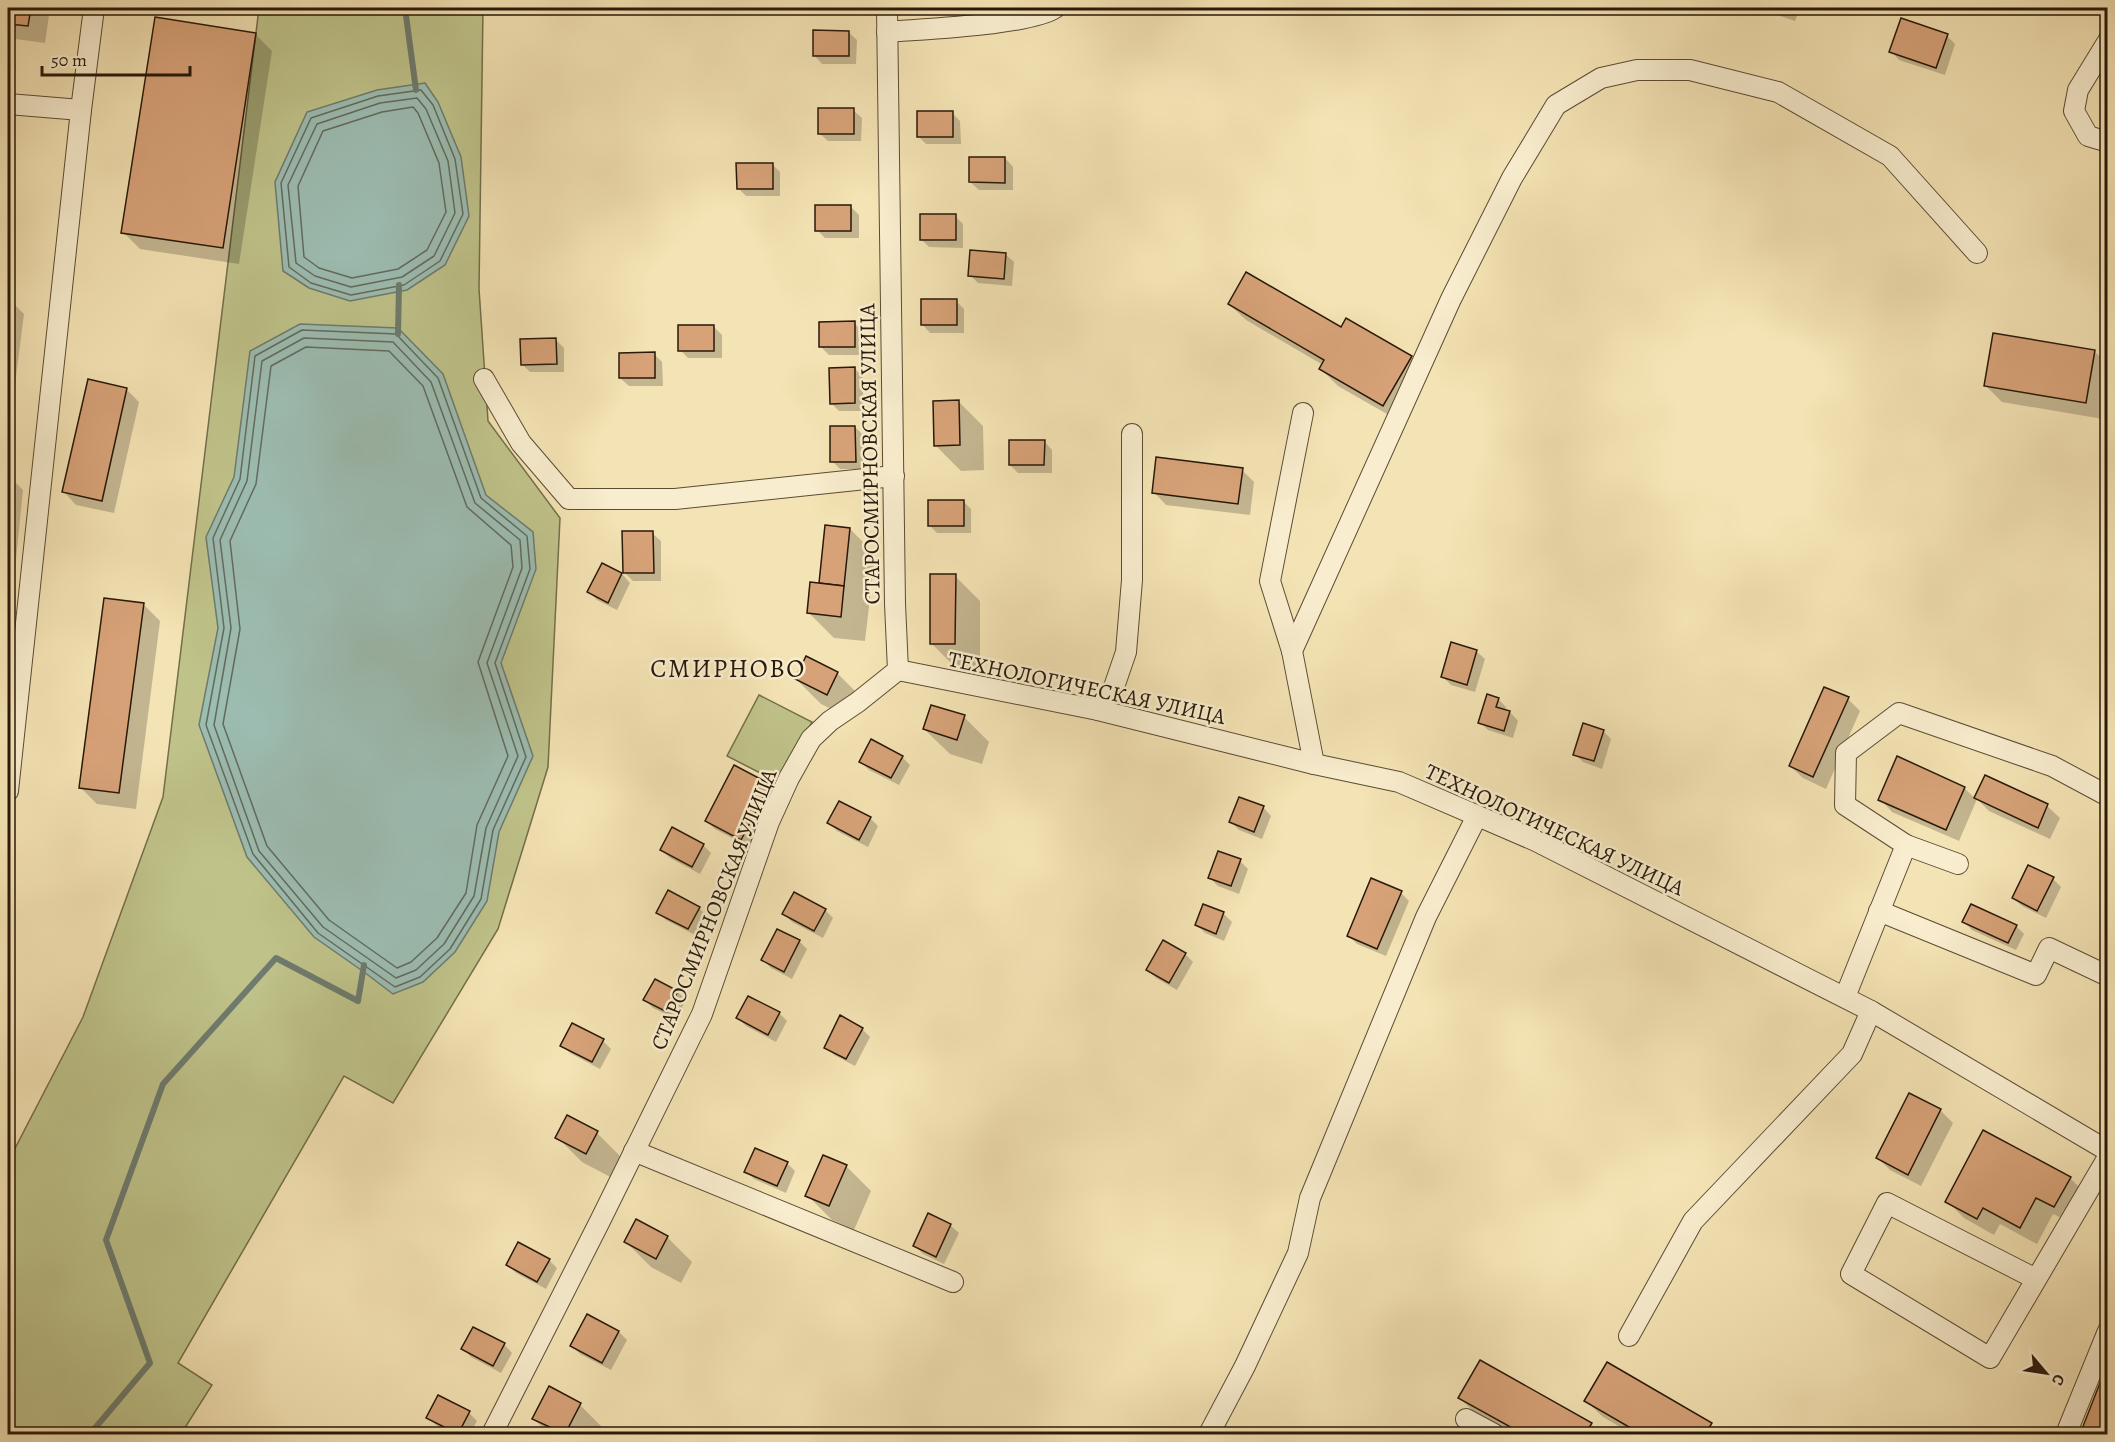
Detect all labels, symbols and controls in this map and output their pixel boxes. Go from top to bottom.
scale bar [42,39,190,77]
text: 50 m [51,48,87,72]
street label: СТАРОСМИРНОВСКАЯ УЛИЦА [852,302,888,605]
street label: ТЕХНОЛОГИЧЕСКАЯ УЛИЦА [945,644,1229,732]
district label: СМИРНОВО [650,651,806,686]
street label: ТЕХНОЛОГИЧЕСКАЯ УЛИЦА [1420,757,1690,904]
street label: СТАРОСМИРНОВСКАЯ УЛИЦА [644,763,785,1054]
north arrow [2016,1343,2076,1403]
text: С [2046,1370,2070,1390]

